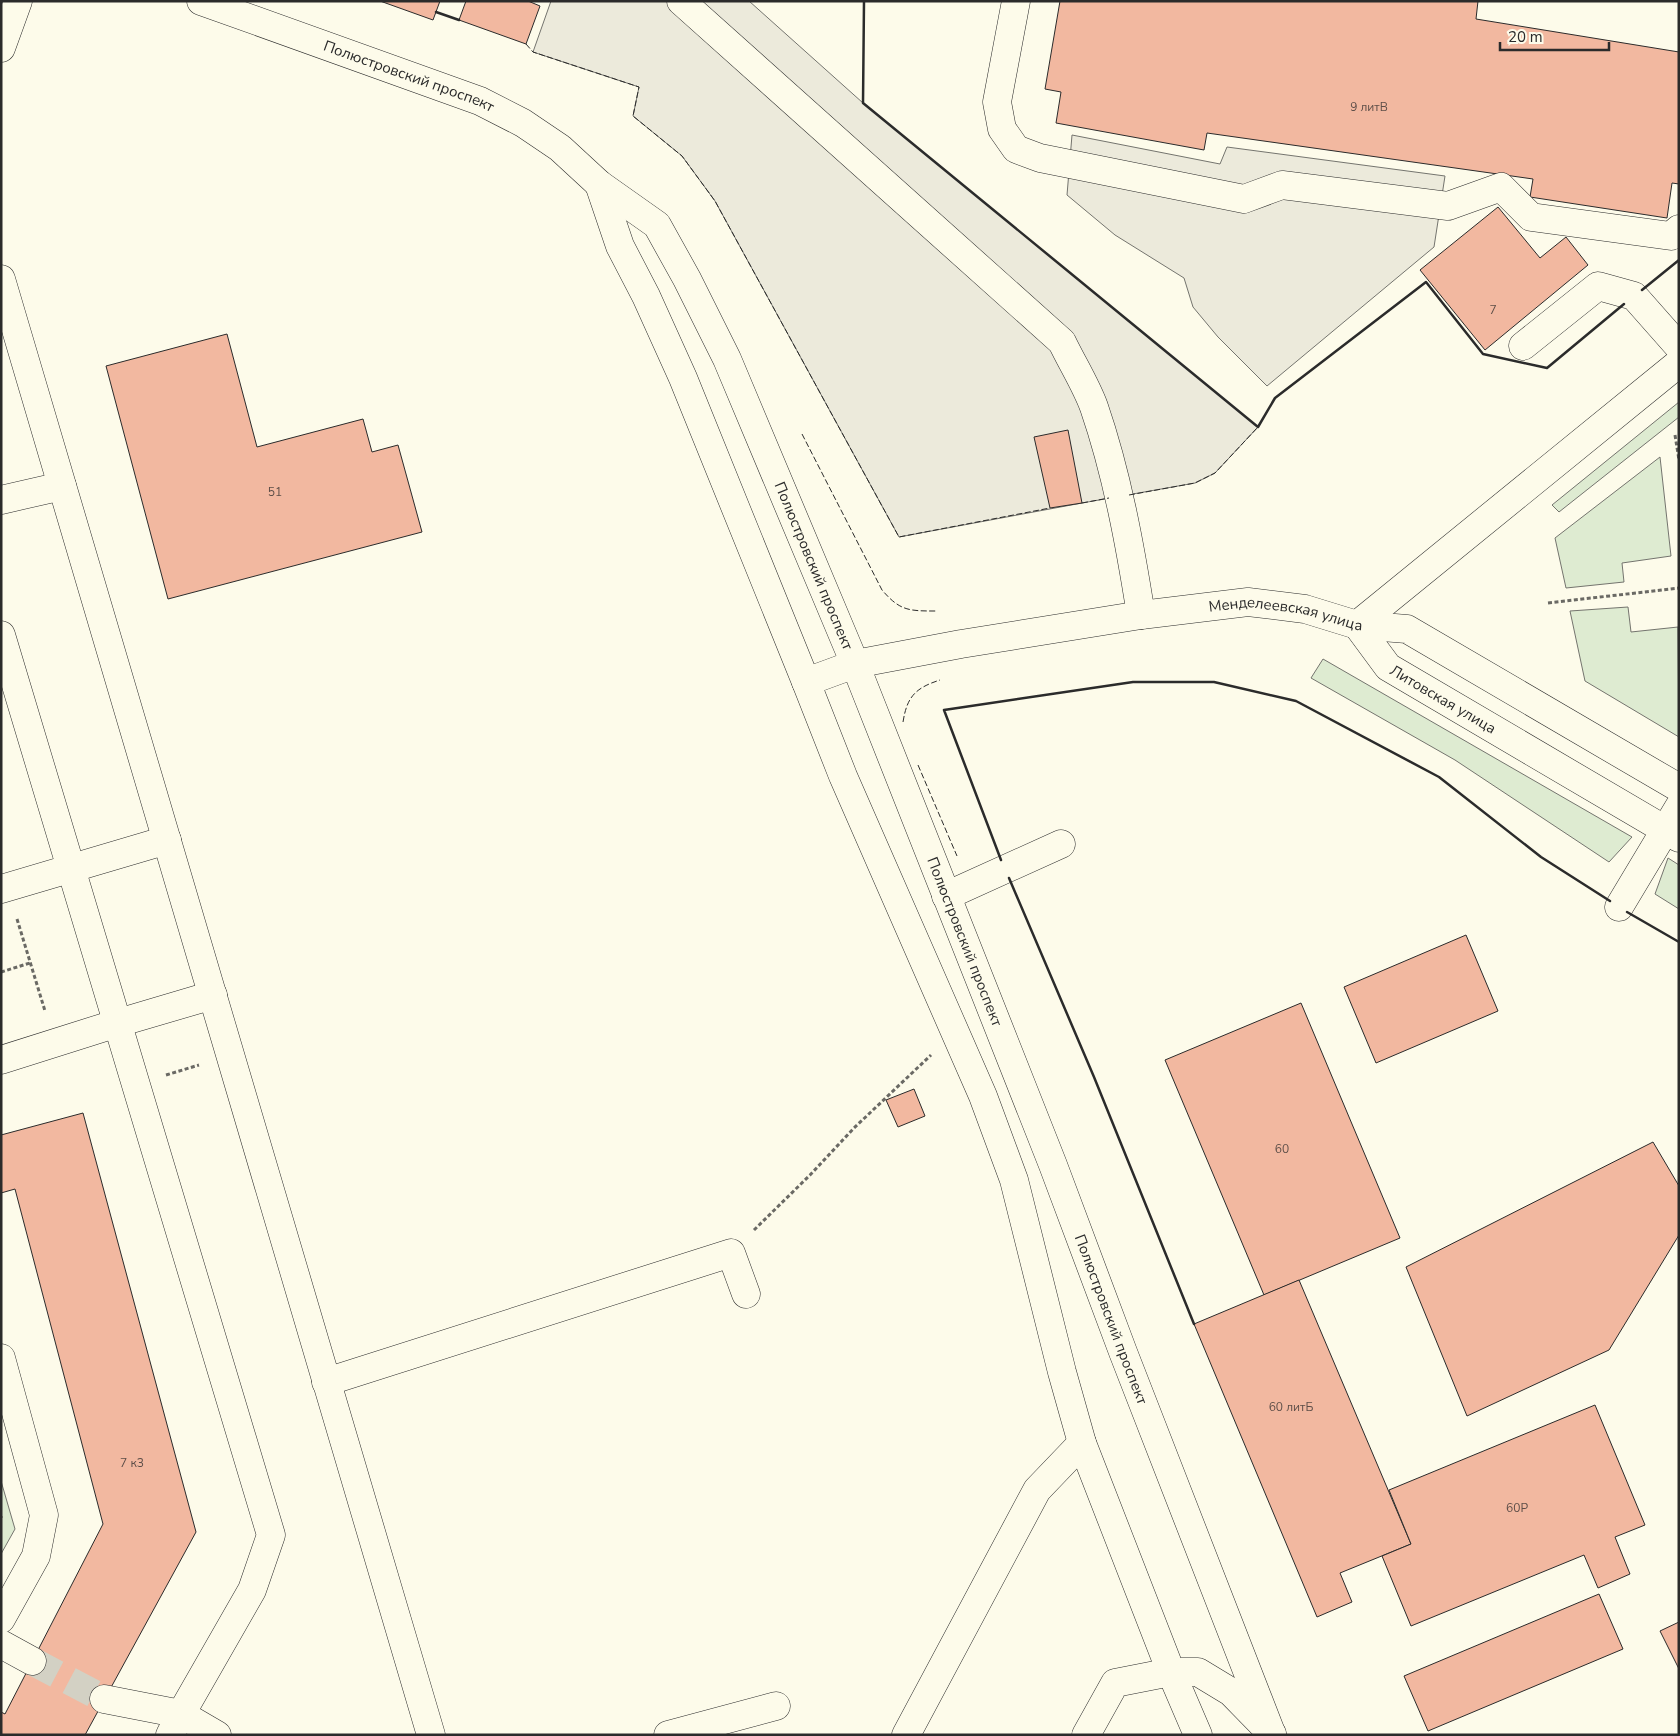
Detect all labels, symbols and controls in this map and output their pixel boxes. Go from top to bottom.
scale bar [1500,20,1609,52]
text: 20 m [1508,27,1543,47]
street label: Полюстровский проспект [321,36,498,117]
house number: 9 литВ [1350,99,1388,115]
house number: 7 [1489,302,1497,318]
street label: Полюстровский проспект [770,479,858,653]
house number: 51 [268,484,282,500]
street label: Менделеевская улица [1207,592,1363,635]
street label: Литовская улица [1386,660,1500,738]
street label: Полюстровский проспект [922,854,1007,1030]
house number: 60 [1275,1141,1289,1157]
street label: Полюстровский проспект [1070,1231,1153,1408]
house number: 60 литБ [1269,1399,1313,1415]
house number: 7 к3 [120,1455,144,1471]
house number: 60Р [1506,1500,1528,1516]

